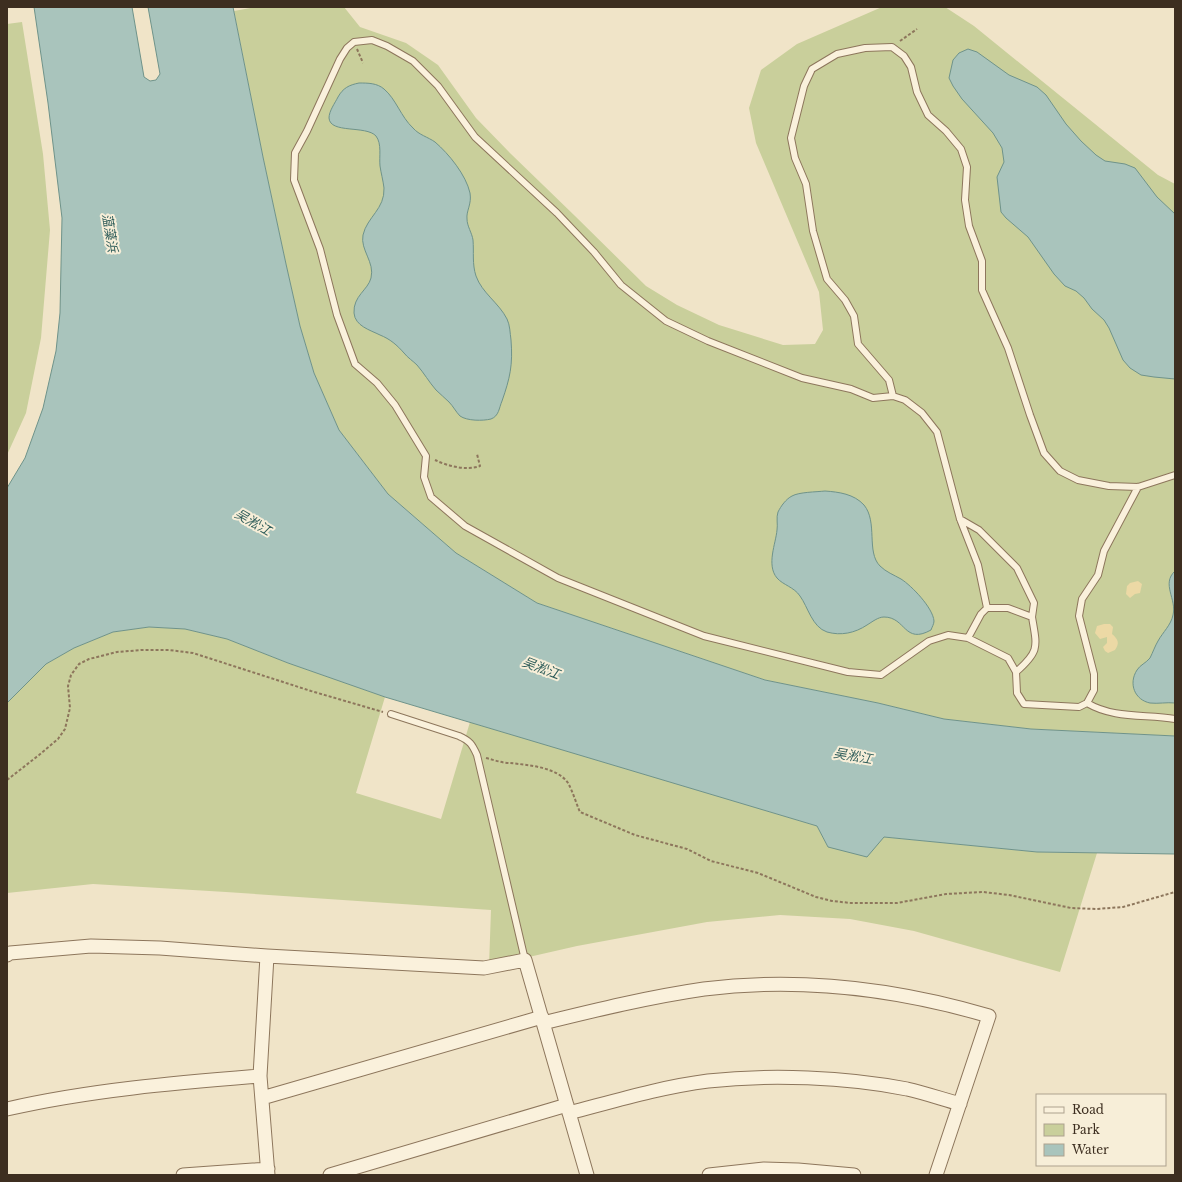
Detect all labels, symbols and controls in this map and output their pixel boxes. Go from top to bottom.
water label: 蕰藻浜 [99,212,122,255]
water label: 吴淞江 [232,505,276,540]
water label: 吴淞江 [520,653,564,684]
water label: 吴淞江 [832,744,876,768]
legend [1036,1094,1166,1166]
text: Road [1072,1102,1104,1117]
text: Park [1072,1122,1100,1137]
text: Water [1071,1142,1109,1157]

